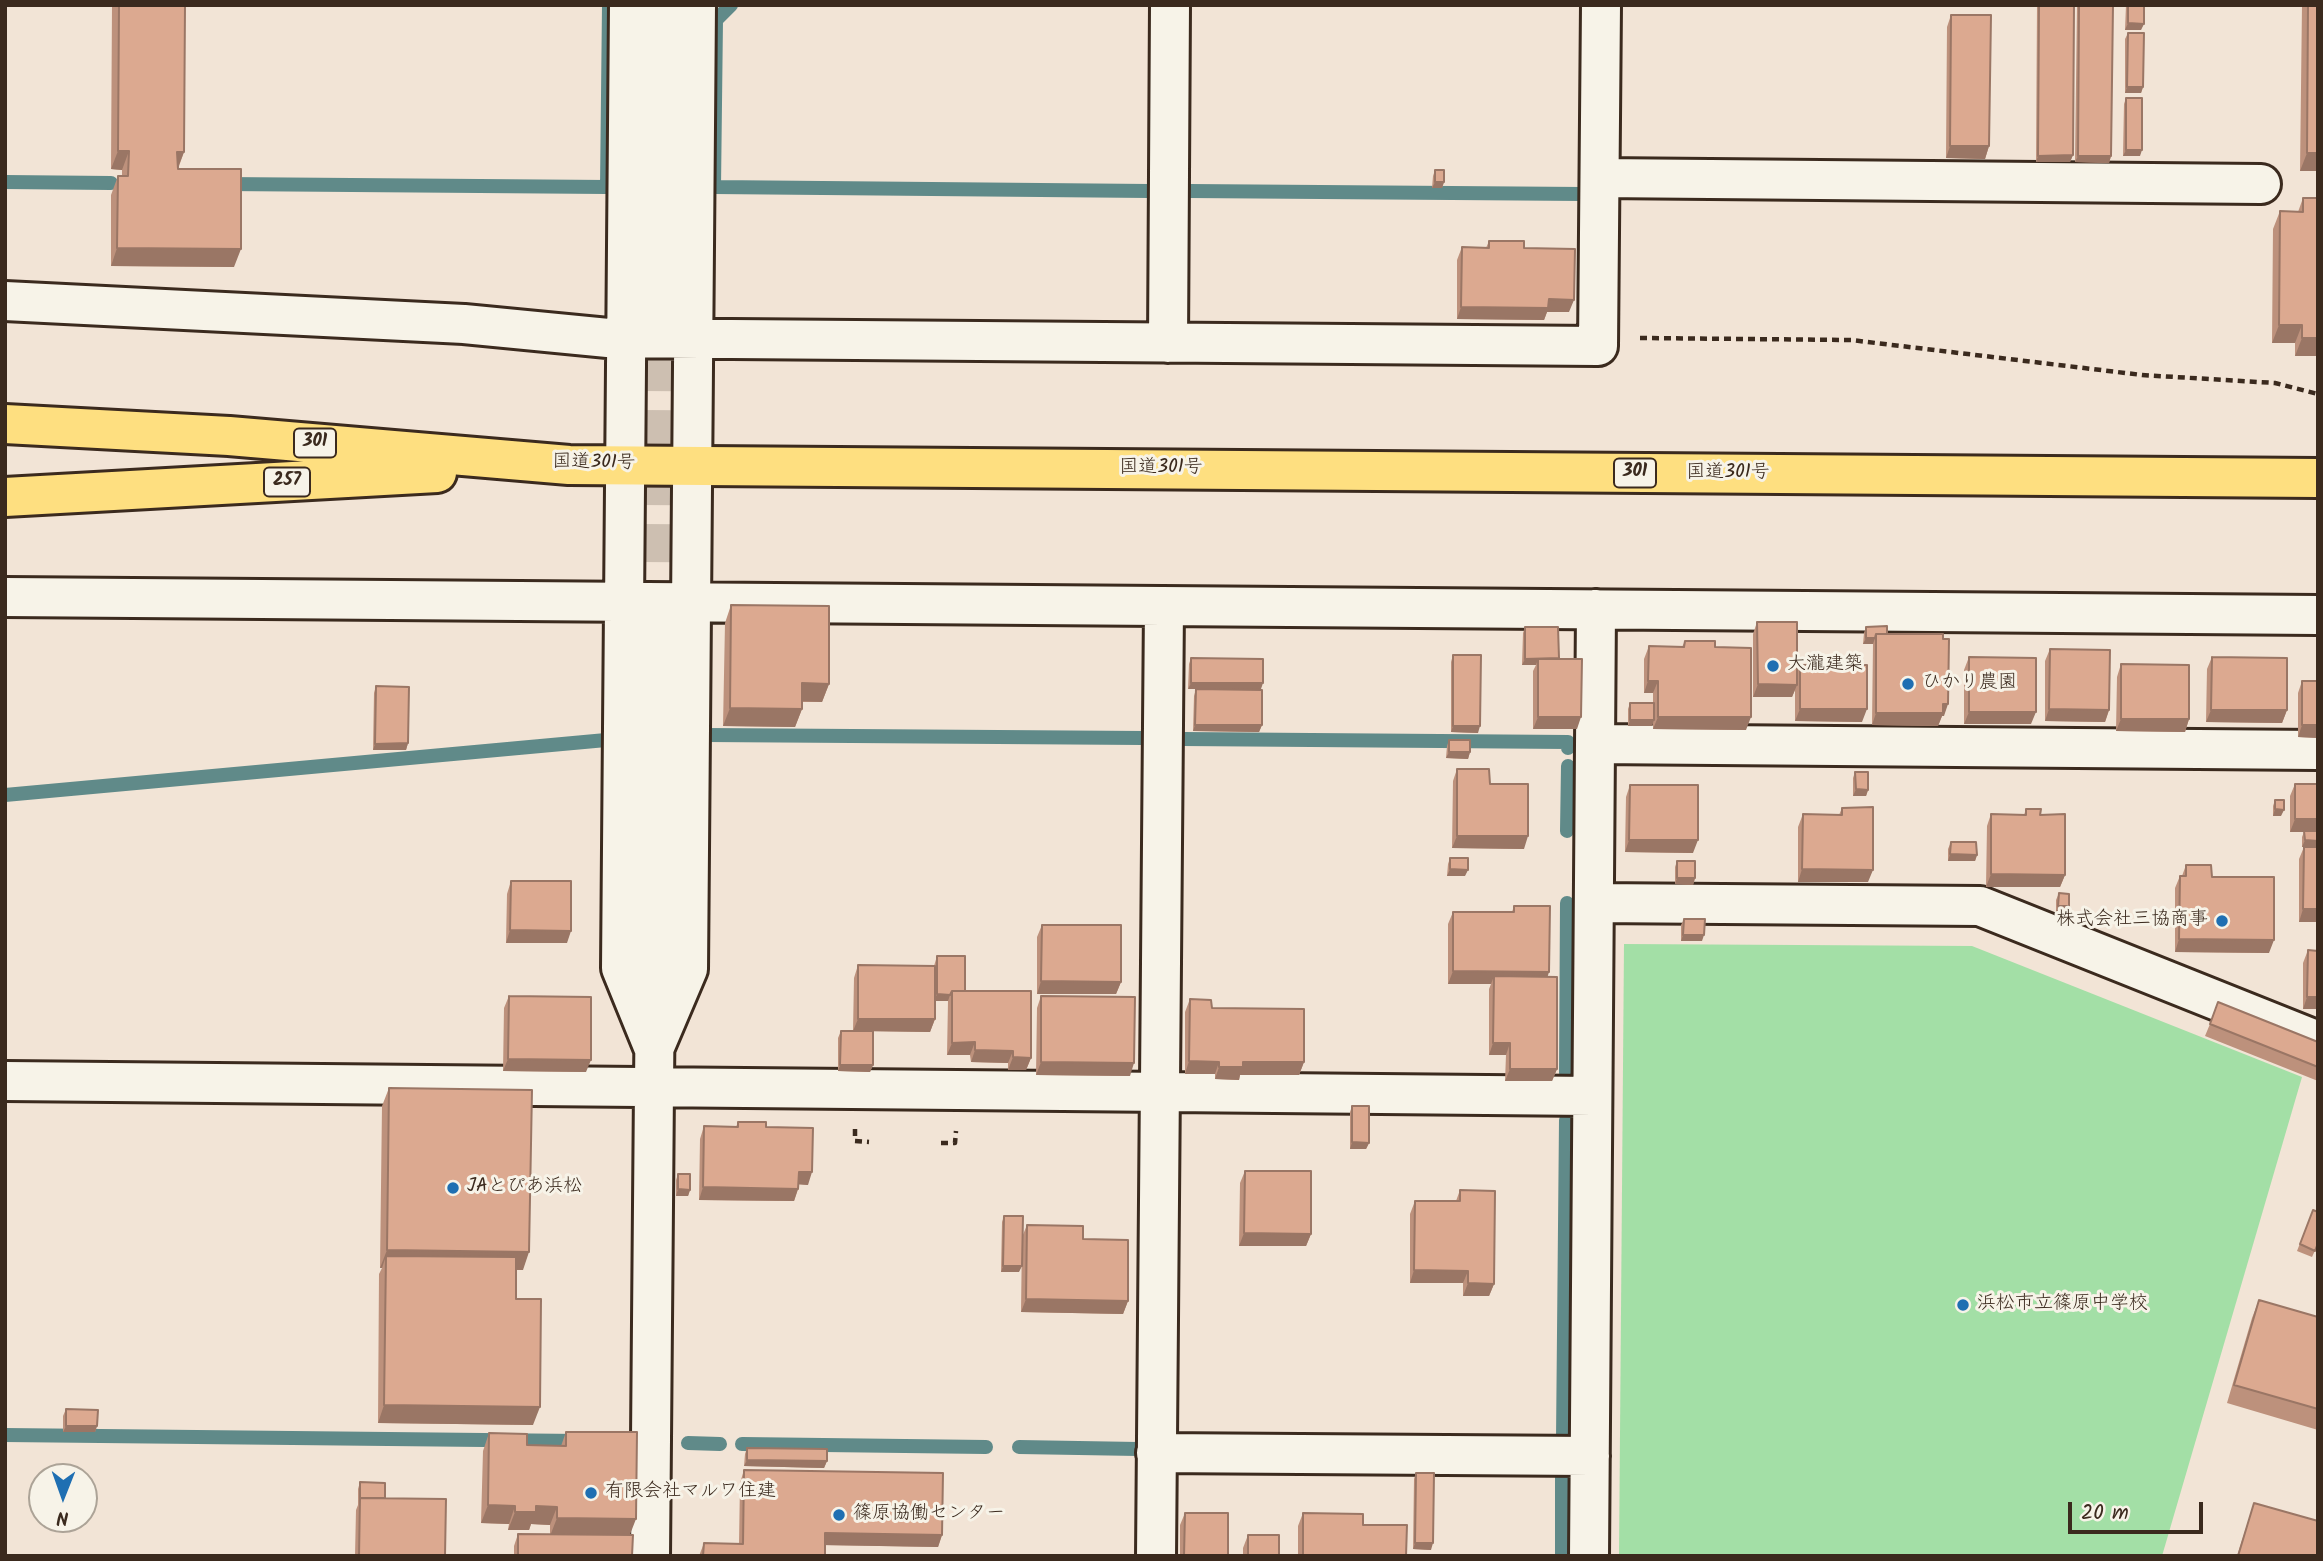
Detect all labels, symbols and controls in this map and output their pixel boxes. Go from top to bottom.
road number: 301 [294,428,336,458]
street label: 国道301号 [552,452,636,476]
street label: 国道301号 [1119,458,1203,480]
road number: 301 [1614,458,1656,488]
street label: 国道301号 [1686,463,1770,485]
road number: 257 [264,468,310,496]
place label: 大瀧建築 [1787,655,1863,677]
marker: 大瀧建築 [1765,658,1781,674]
place label: ひかり農園 [1922,673,2017,695]
marker: ひかり農園 [1900,676,1916,692]
place label: 株式会社三協商事 [2056,910,2208,932]
marker: 株式会社三協商事 [2214,913,2230,929]
place label: JAとぴあ浜松 [467,1177,582,1199]
marker: JAとぴあ浜松 [445,1180,461,1196]
place label: 浜松市立篠原中学校 [1977,1294,2148,1316]
marker: 浜松市立篠原中学校 [1955,1297,1971,1313]
north arrow [28,1463,98,1533]
place label: 有限会社マルワ住建 [605,1482,776,1504]
marker: 有限会社マルワ住建 [583,1485,599,1501]
scale bar [2071,1488,2206,1532]
text: 20 m [2081,1497,2129,1530]
text: N [56,1502,69,1532]
place label: 篠原協働センター [853,1504,1005,1526]
marker: 篠原協働センター [831,1507,847,1523]

